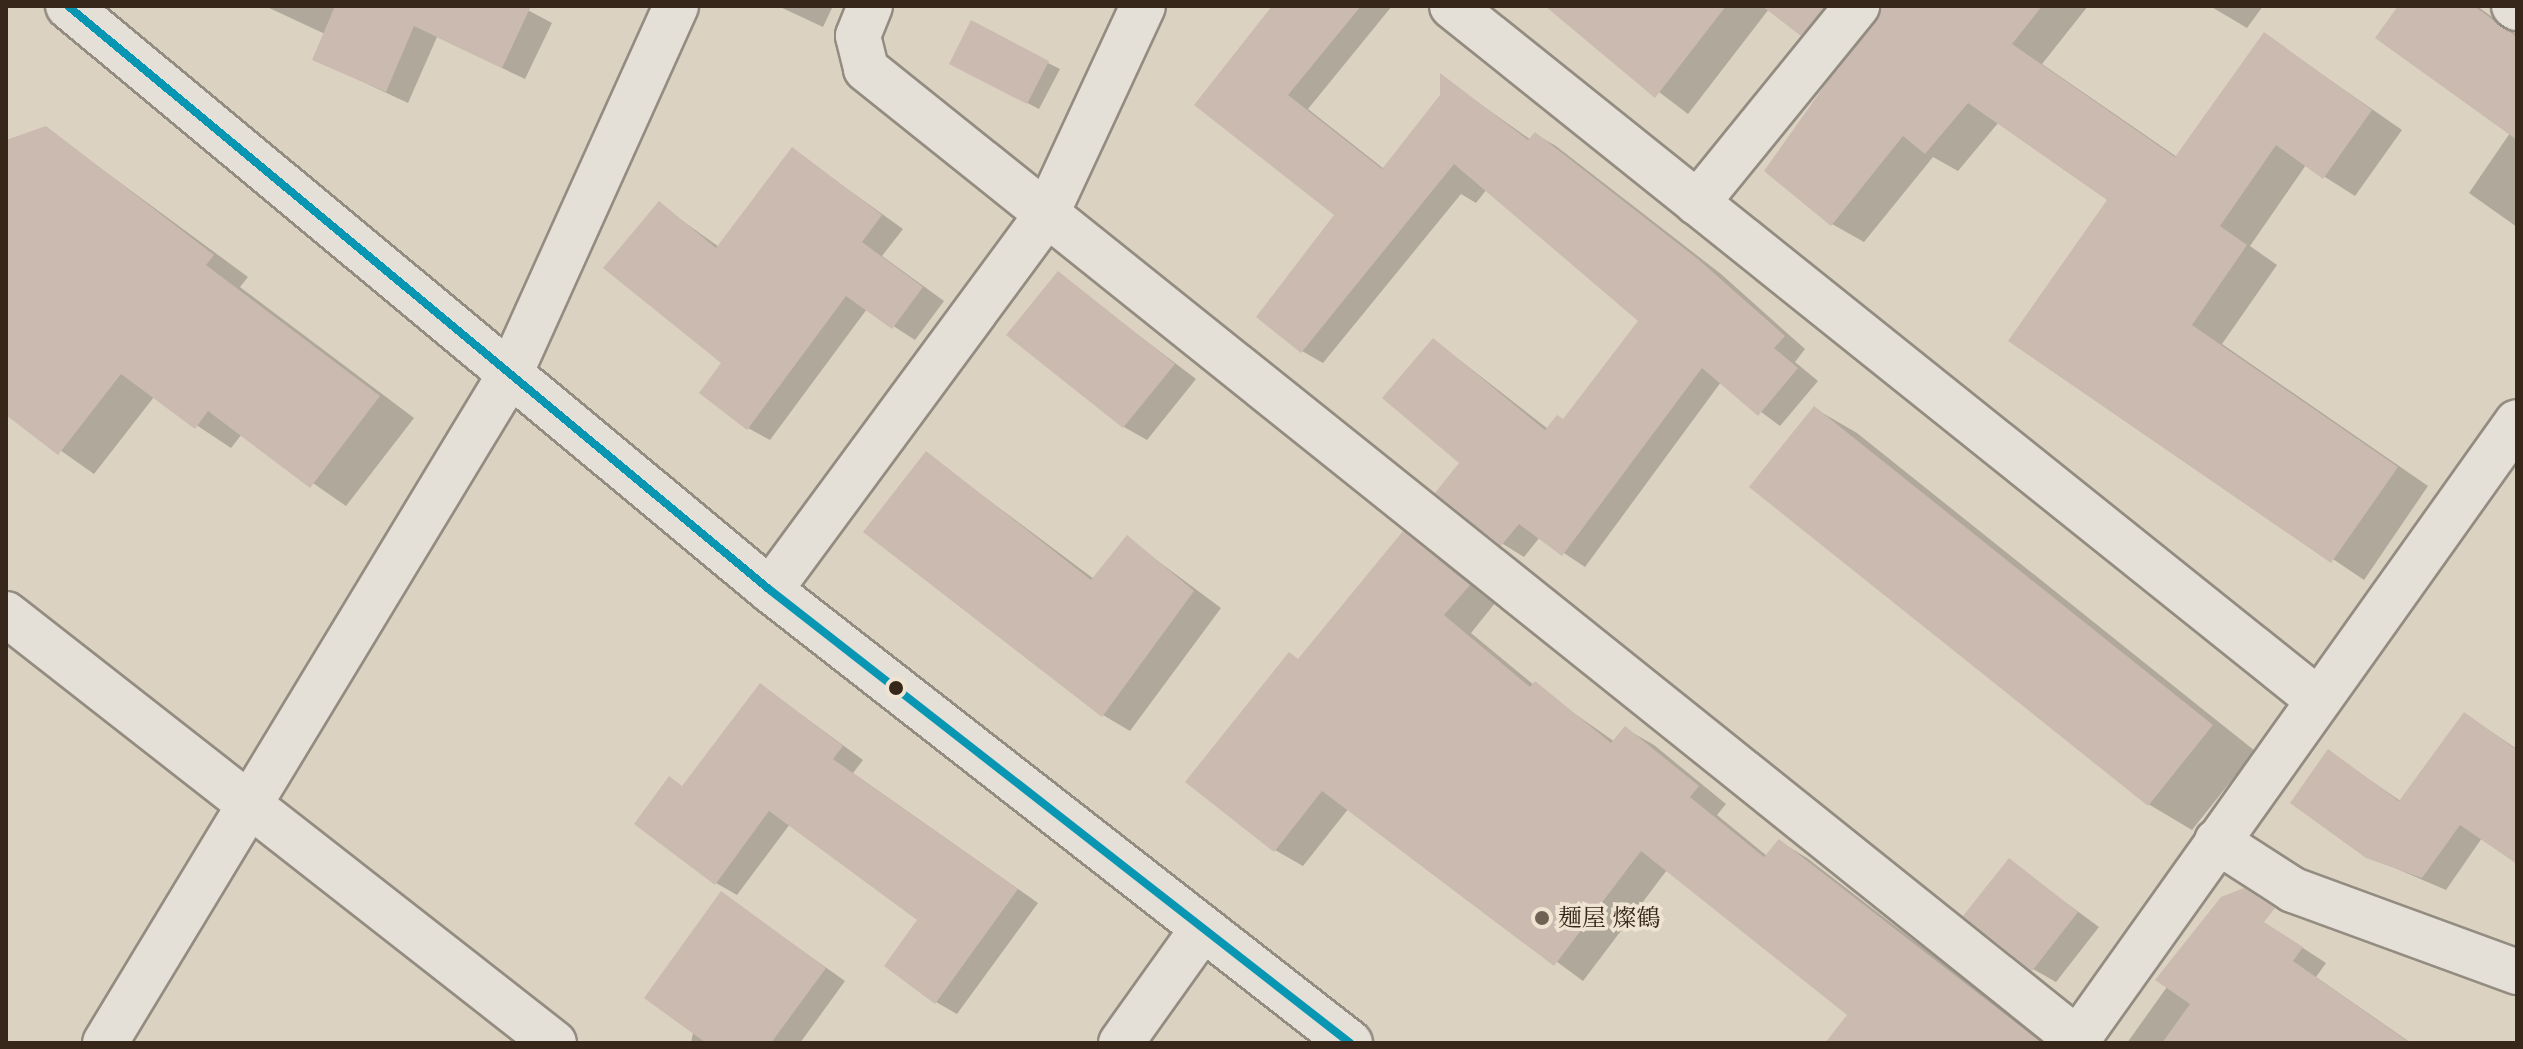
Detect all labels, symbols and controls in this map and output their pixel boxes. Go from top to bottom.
unlabelled marker [888,680,904,696]
place label: 麺屋 燦鶴 [1558,904,1660,932]
marker: 麺屋 燦鶴 [1533,909,1551,927]

